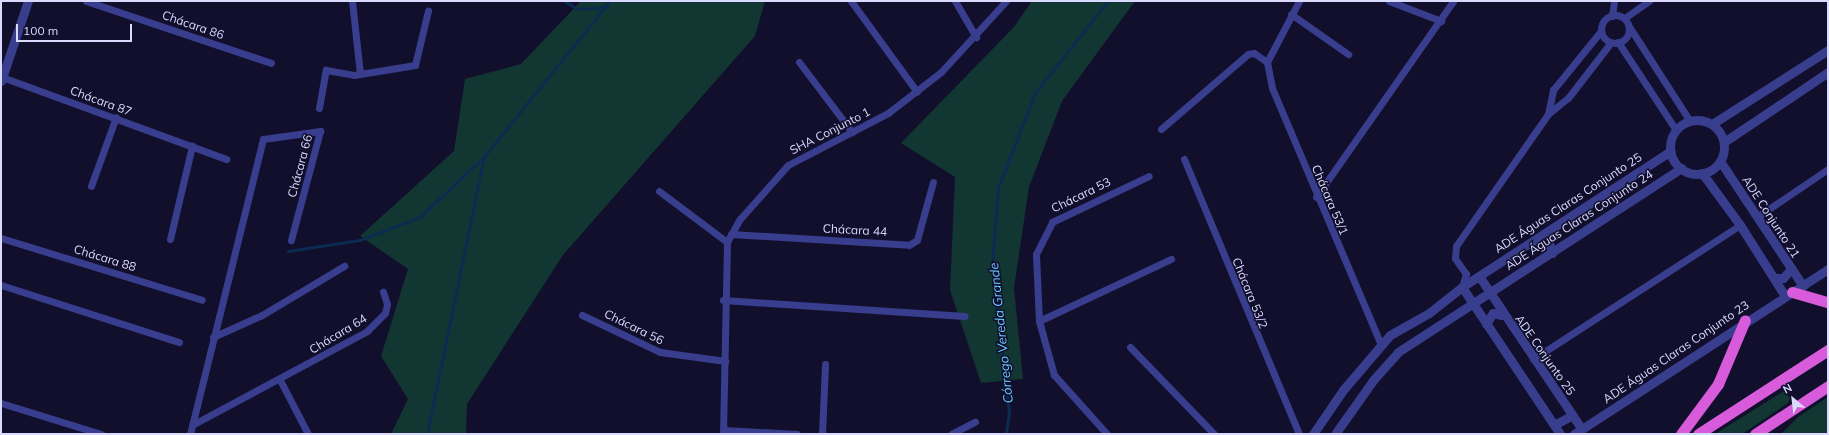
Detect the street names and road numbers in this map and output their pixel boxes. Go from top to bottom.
street label: Chácara 86 [160,8,226,42]
street label: Chácara 87 [68,83,134,119]
street label: SHA Conjunto 1 [787,105,873,157]
street label: Chácara 66 [285,133,315,199]
street label: ADE Águas Claras Conjunto 25 [1492,150,1644,256]
street label: Chácara 53/1 [1309,163,1351,237]
street label: ADE Águas Claras Conjunto 24 [1503,167,1655,273]
street label: ADE Conjunto 21 [1739,173,1803,261]
street label: Chácara 53 [1049,174,1113,216]
street label: Chácara 44 [822,221,888,239]
street label: Chácara 88 [72,242,138,274]
street label: Chácara 53/2 [1229,255,1271,331]
street label: ADE Águas Claras Conjunto 23 [1600,298,1752,406]
street label: Chácara 56 [602,306,666,348]
street label: Chácara 64 [307,311,369,357]
street label: ADE Conjunto 25 [1512,312,1578,398]

